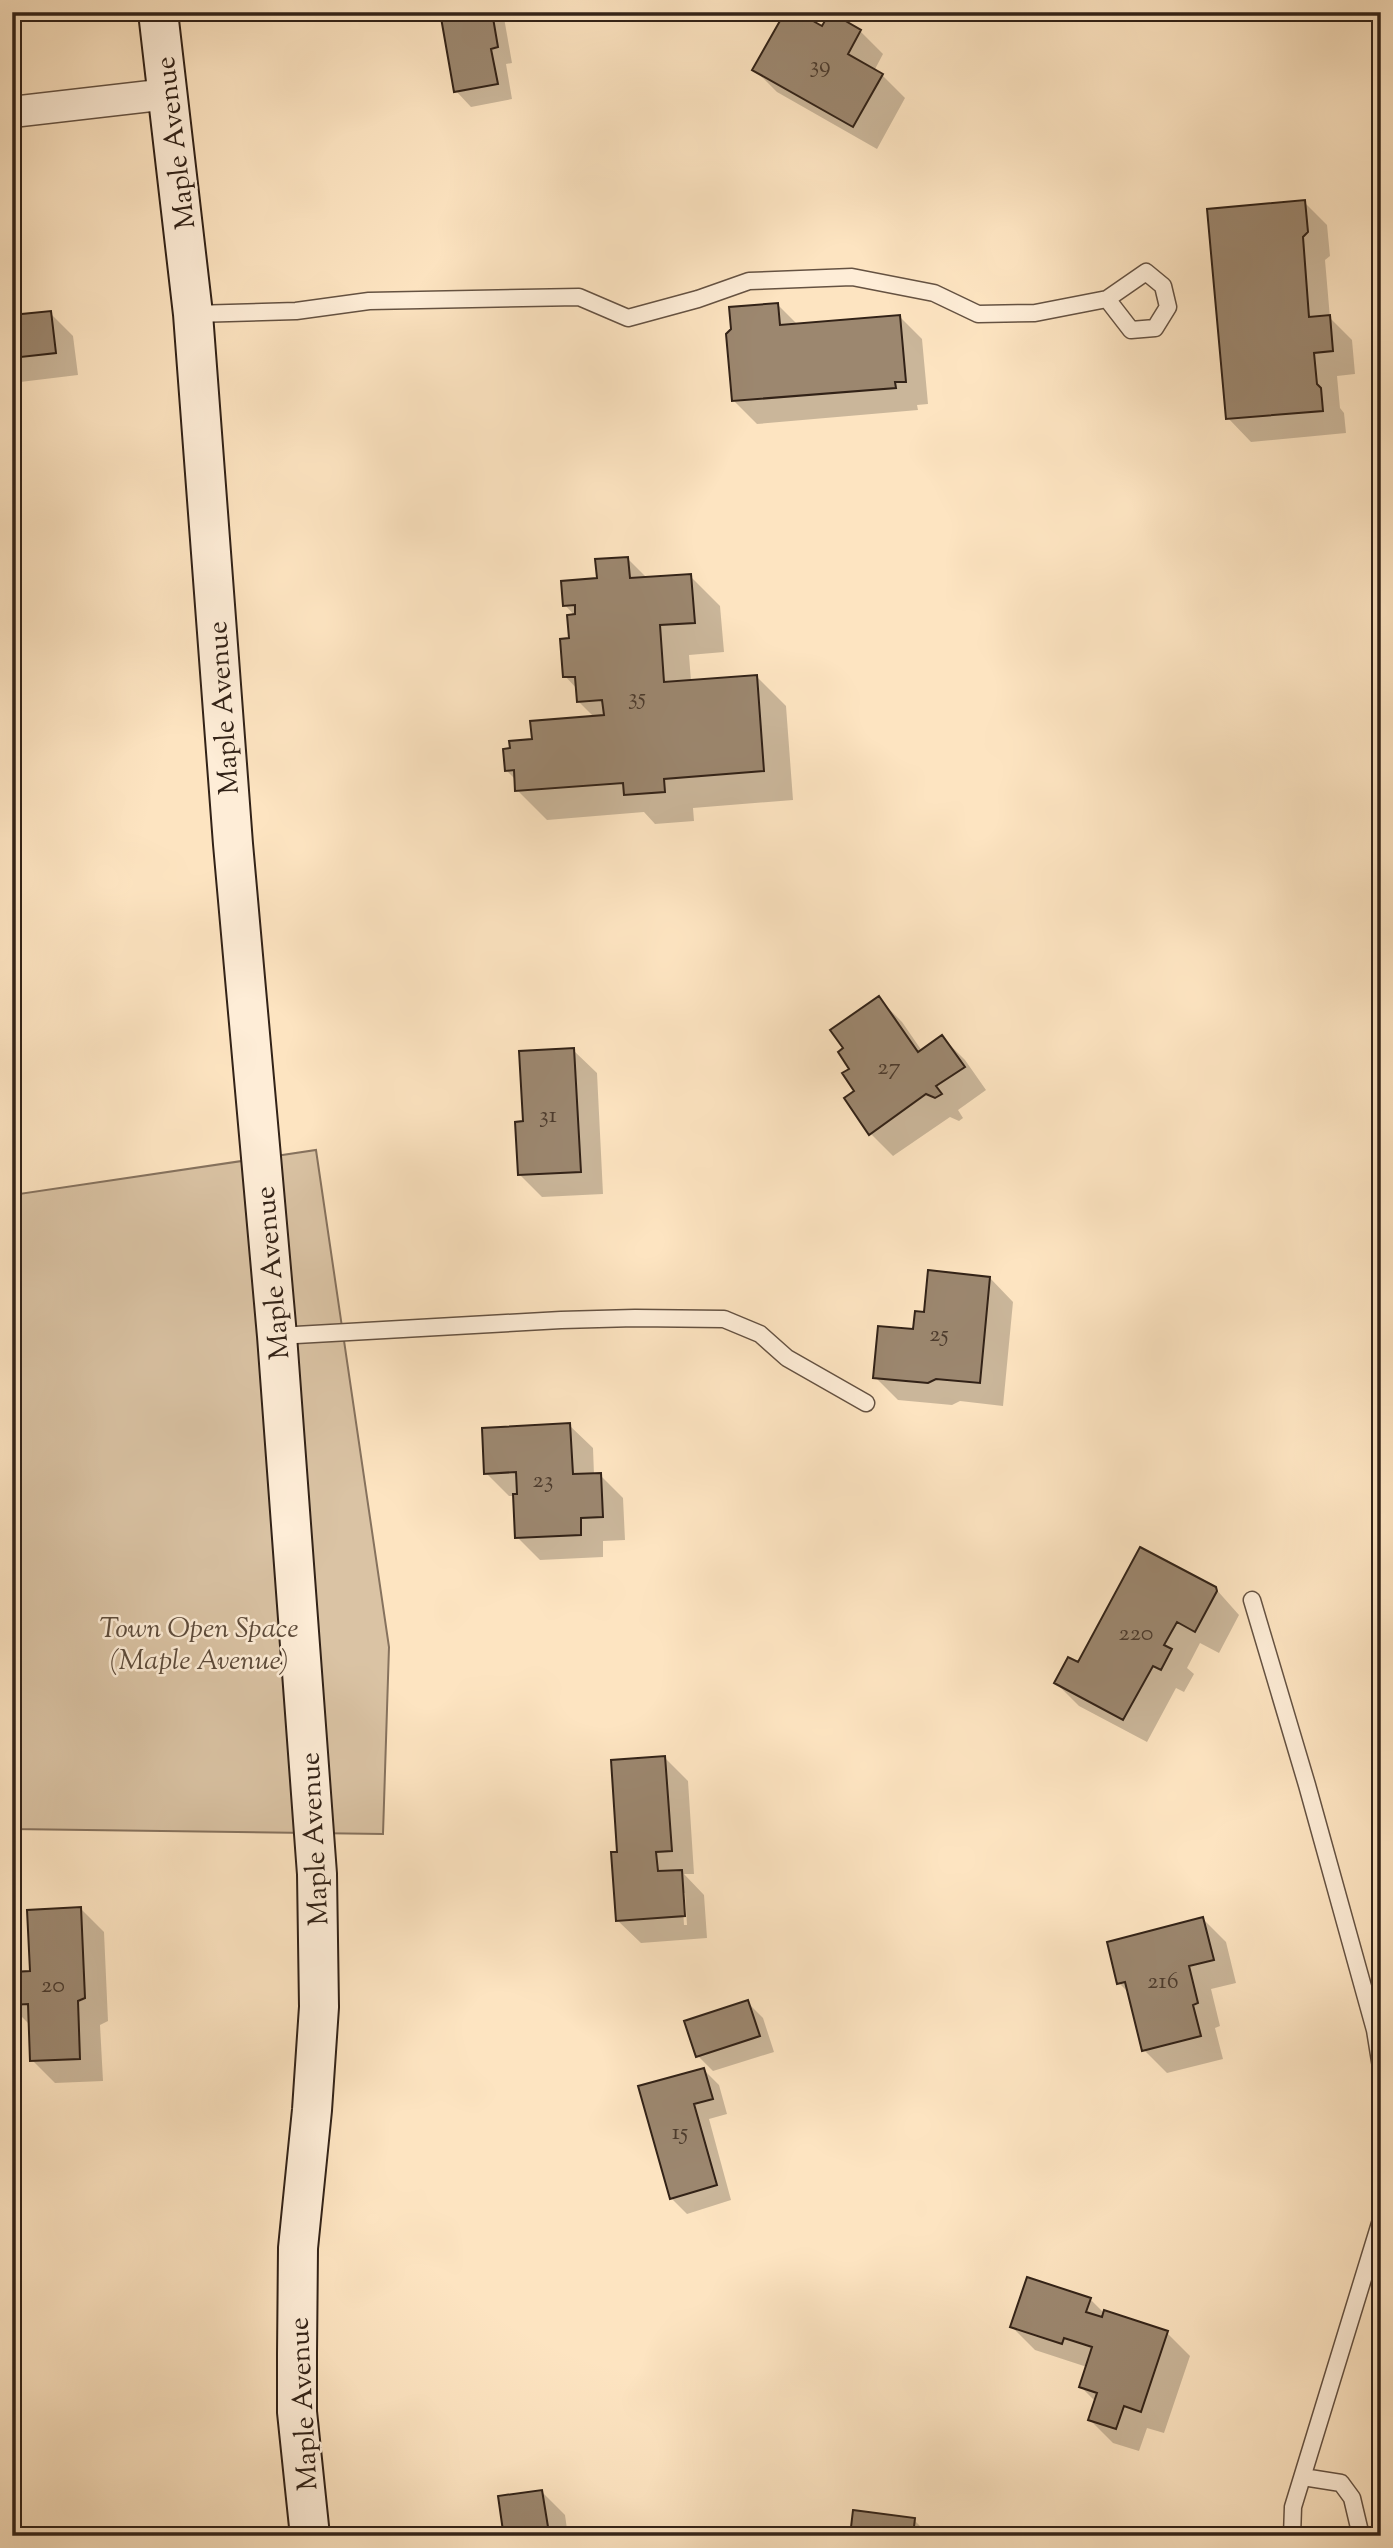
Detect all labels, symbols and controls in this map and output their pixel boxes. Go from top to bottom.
house number: 39 [809,49,831,83]
street label: Maple Avenue [147,54,207,231]
street label: Maple Avenue [199,620,251,796]
house number: 35 [628,681,646,715]
house number: 27 [877,1051,901,1085]
house number: 31 [539,1099,557,1133]
street label: Maple Avenue [246,1184,301,1361]
house number: 25 [929,1318,949,1352]
house number: 23 [533,1464,553,1498]
park label: Town Open Space (Maple Avenue) [99,1610,299,1682]
house number: 220 [1118,1617,1154,1651]
street label: Maple Avenue [291,1751,341,1927]
house number: 216 [1147,1965,1179,1999]
house number: 20 [41,1969,65,2003]
house number: 15 [672,2116,688,2150]
street label: Maple Avenue [280,2316,330,2492]

